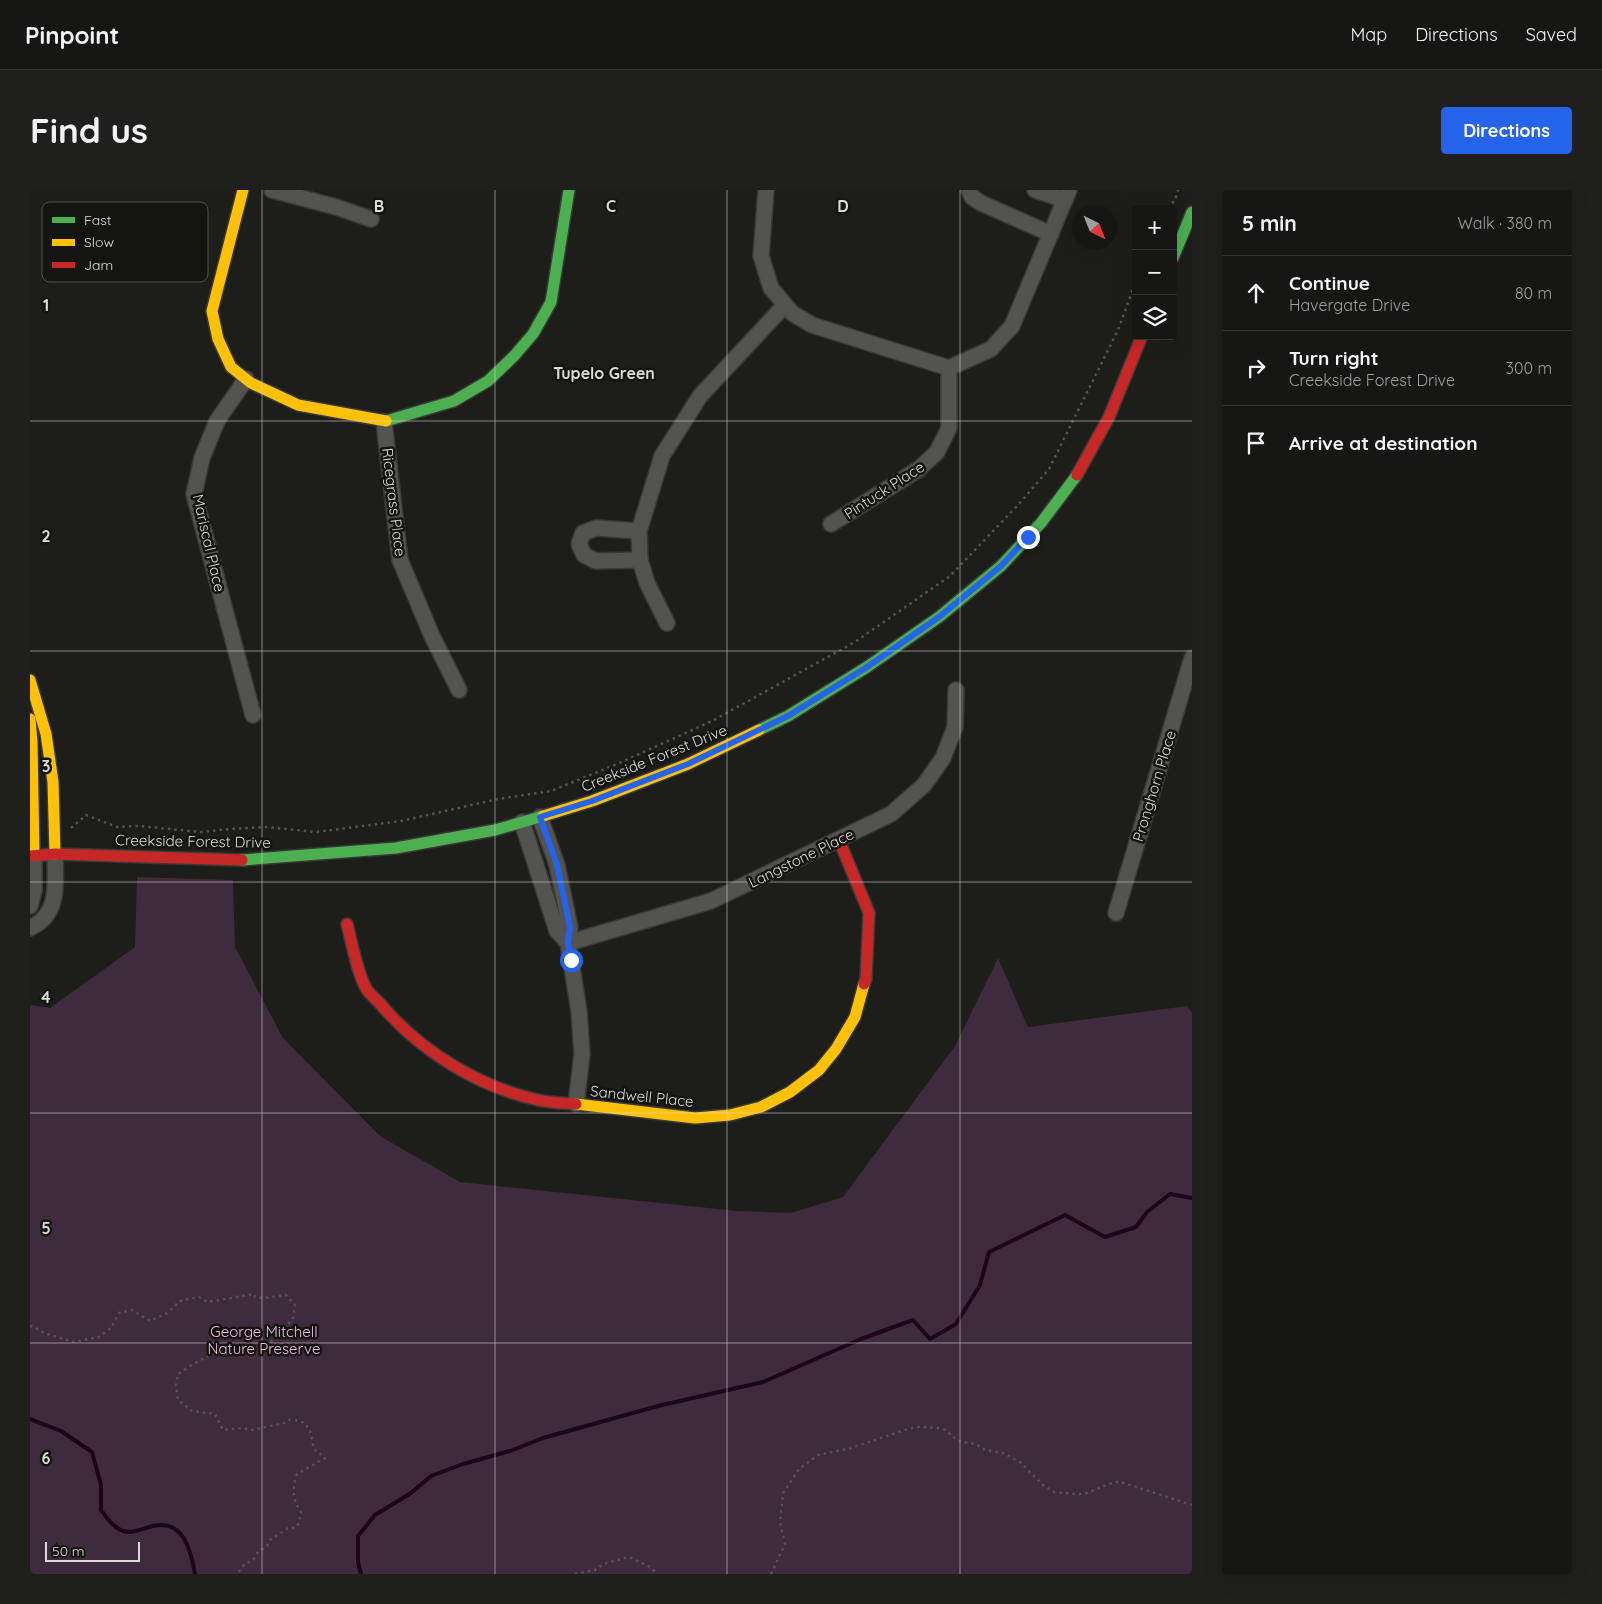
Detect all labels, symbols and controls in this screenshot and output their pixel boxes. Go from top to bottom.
text: Pinpoint [25,20,119,50]
text: Map [1350,23,1387,46]
text: Directions [1415,23,1498,46]
text: Saved [1526,23,1577,46]
button: Directions [1441,107,1572,154]
text: Find us [30,108,148,152]
text: B [374,196,384,216]
text: C [606,196,616,216]
text: D [837,196,849,216]
legend [42,202,208,282]
north arrow [1072,205,1117,250]
map controls [1132,205,1177,340]
button: + [1132,205,1177,250]
text: 5 min [1242,210,1297,236]
text: Fast [84,211,112,229]
text: Walk · 380 m [1457,213,1552,233]
text: Slow [84,233,114,251]
button: − [1132,250,1177,295]
text: Jam [84,256,113,274]
text: Continue [1289,271,1370,295]
icon: ahead [1242,279,1270,307]
text: 80 m [1515,283,1552,303]
text: 1 [43,295,49,315]
button: layers [1132,295,1177,340]
text: Havergate Drive [1289,295,1410,315]
text: Turn right [1289,346,1378,370]
icon: right [1242,354,1270,382]
text: 300 m [1506,358,1552,378]
district label: Tupelo Green [553,363,655,383]
text: Creekside Forest Drive [1289,370,1455,390]
icon: arrive [1242,429,1270,457]
text: Arrive at destination [1289,431,1478,455]
street label: Ricegrass Place [378,447,410,557]
street label: Pintuck Place [840,457,928,523]
street label: Mariscal Place [189,492,229,594]
text: 2 [41,526,51,546]
route end [1017,526,1040,549]
street label: Creekside Forest Drive [578,720,730,796]
street label: Pronghorn Place [1128,728,1180,844]
text: 3 [42,756,50,776]
street label: Langstone Place [745,824,857,892]
street label: Creekside Forest Drive [115,830,271,852]
route start [560,949,583,972]
text: 4 [41,987,51,1007]
street label: Sandwell Place [589,1081,695,1111]
text: 5 [41,1218,51,1238]
park label: George Mitchell Nature Preserve [208,1322,320,1358]
text: 6 [42,1448,51,1468]
scale bar [45,1539,140,1562]
text: 50 m [52,1542,85,1560]

